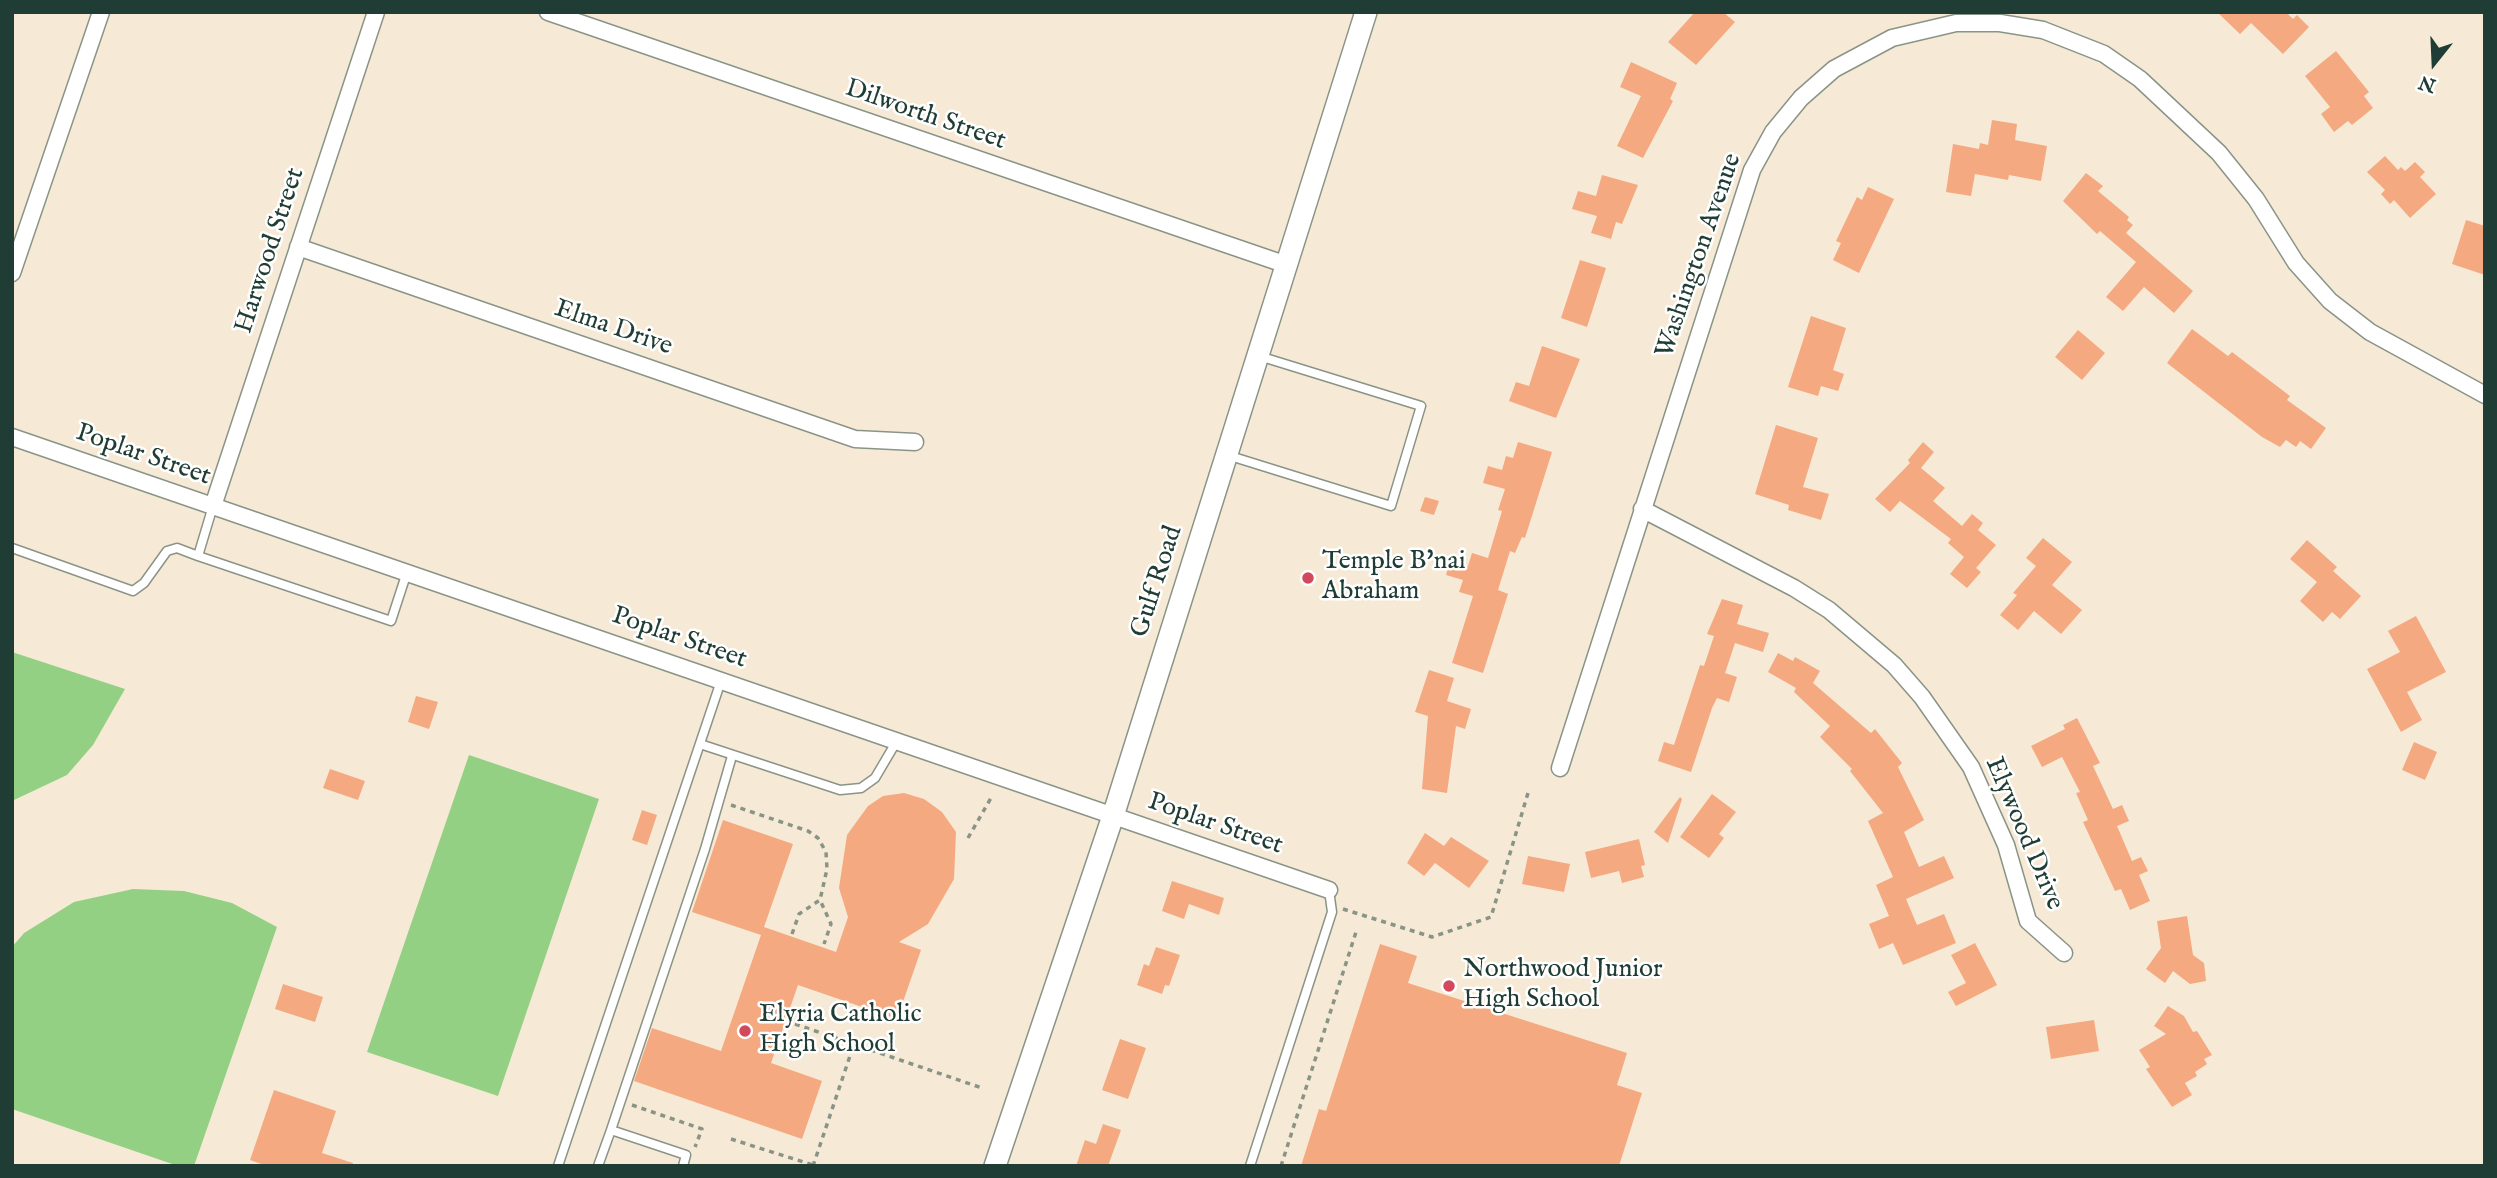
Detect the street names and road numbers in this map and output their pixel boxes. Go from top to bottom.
street label: Dilworth Street [841,74,1009,158]
street label: Washington Avenue [1650,150,1750,362]
street label: Harwood Street [230,164,312,338]
street label: Elma Drive [550,294,676,364]
street label: Poplar Street [71,418,215,494]
street label: Gulf Road [1125,522,1191,642]
street label: Poplar Street [607,601,751,677]
street label: Elywood Drive [1977,753,2069,915]
street label: Poplar Street [1143,787,1287,863]

